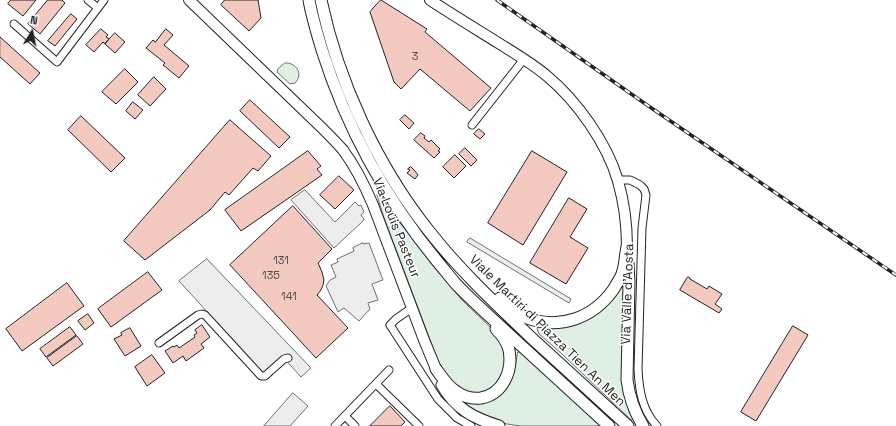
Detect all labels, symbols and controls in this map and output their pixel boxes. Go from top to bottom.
north arrow [12,12,52,52]
text: N [29,13,39,28]
house number: 3 [412,50,418,64]
street label: Via Louis Pasteur [369,176,423,280]
street label: Via Valle d'Aosta [618,243,638,345]
street label: Viale Martiri di Piazza Tien An Men [466,252,628,410]
house number: 131 [273,254,289,268]
house number: 135 [262,269,280,283]
house number: 141 [281,290,297,304]

